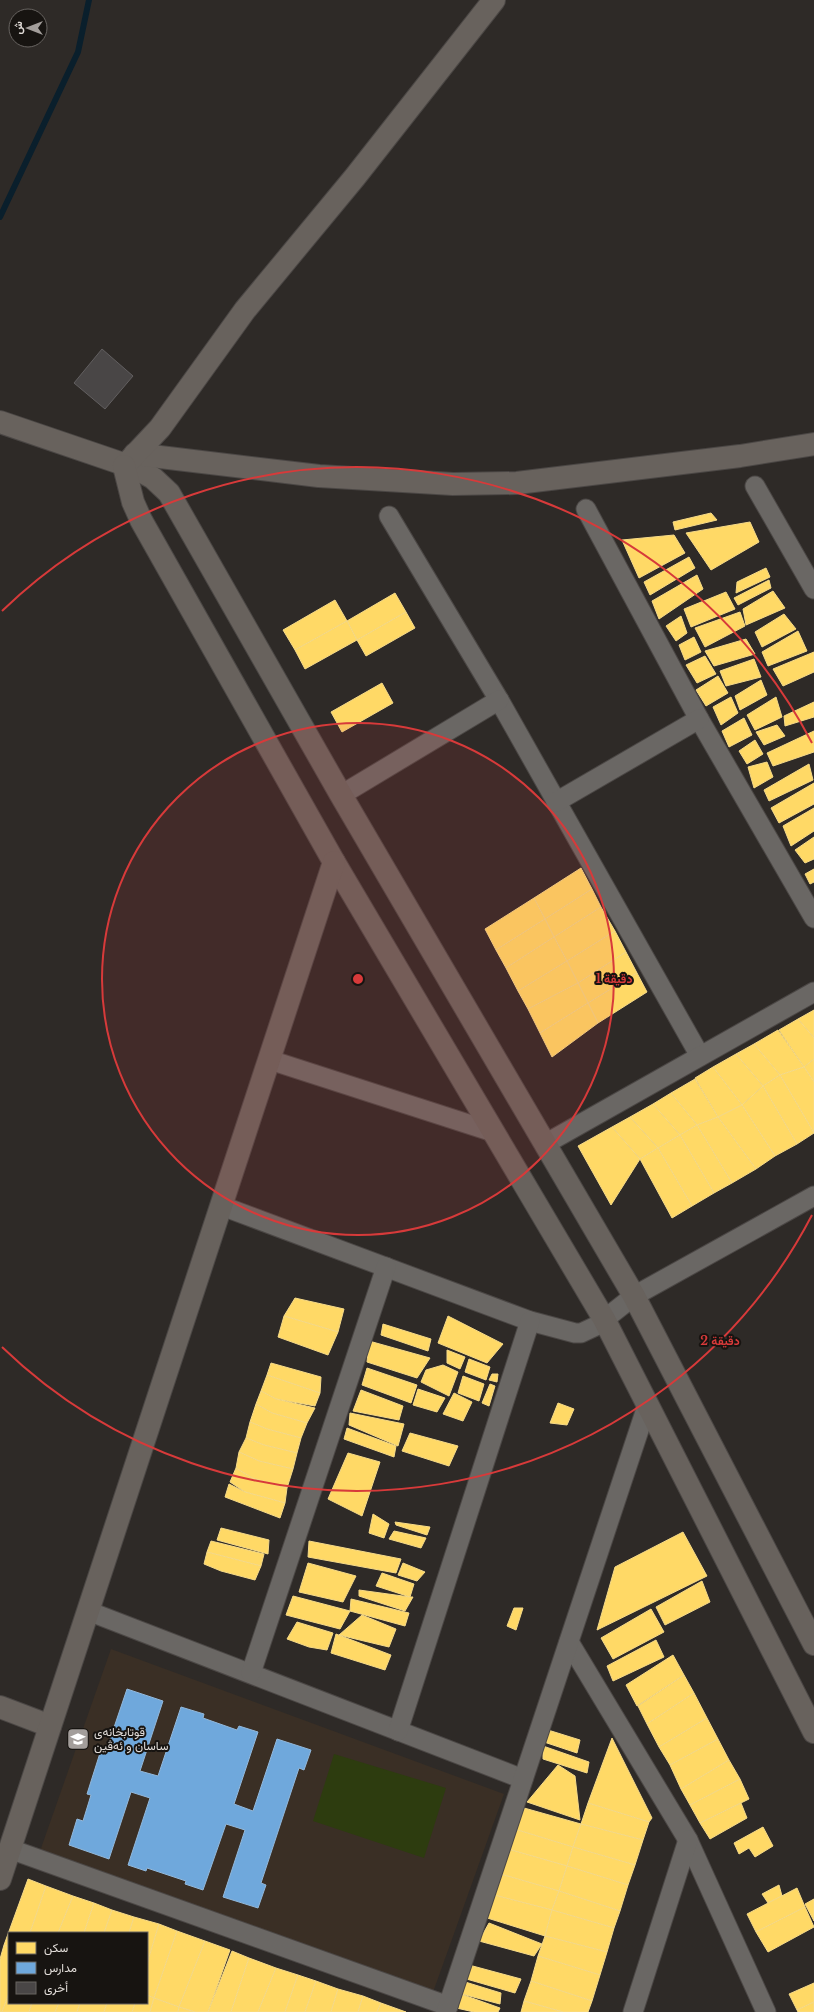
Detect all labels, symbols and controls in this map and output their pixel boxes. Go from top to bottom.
north arrow [8,8,48,48]
text: ش [11,21,25,35]
text: 1 دقيقة [596,971,632,986]
centre of rings [351,972,365,986]
text: 2 دقيقة [700,1333,740,1348]
place label: قوتابخانەی ساسان و ئەڤین [94,1724,168,1754]
school or university icon: قوتابخانەی ساسان و ئەڤین [65,1726,91,1752]
legend [8,1932,148,2004]
text: سكن [44,1940,68,1956]
text: مدارس [44,1960,77,1976]
text: أخرى [44,1980,68,1996]

